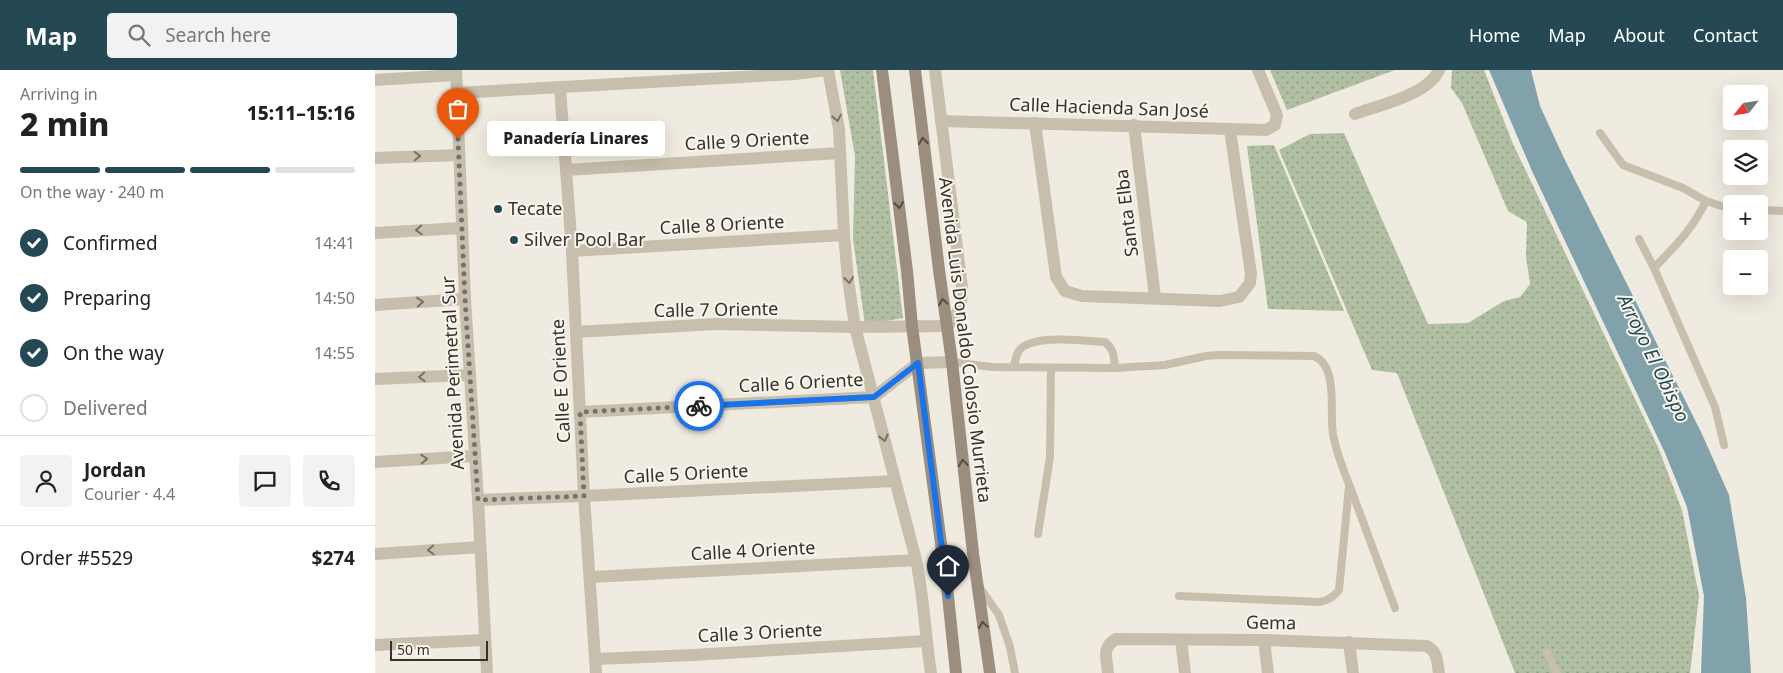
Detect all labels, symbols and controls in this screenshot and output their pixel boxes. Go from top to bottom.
search box [107,13,457,58]
text: Map [25,19,77,52]
icon: search [125,21,153,49]
text: Search here [165,22,271,48]
text: Home [1469,23,1520,47]
text: Map [1548,23,1586,47]
text: About [1614,23,1665,47]
text: Contact [1693,23,1758,47]
text: Arriving in [20,83,98,105]
north arrow [1723,85,1767,130]
map controls [1723,85,1768,295]
pin [437,88,479,139]
street label: Calle Hacienda San José [1009,92,1209,122]
icon: bag [444,95,472,123]
text: 15:11–15:16 [247,100,355,126]
text: 2 min [20,102,109,145]
one-way arrow [832,113,842,122]
callout: Panadería Linares [488,122,665,156]
street label: Calle 9 Oriente [684,125,810,155]
text: Panadería Linares [503,127,649,149]
one-way arrow [918,137,929,145]
button: layers [1723,140,1768,185]
one-way arrow [413,151,421,162]
street label: Santa Elba [1109,168,1143,258]
street label: Avenida Luis Donaldo Colosio Murrieta [934,176,998,504]
text: On the way · 240 m [20,181,164,203]
button: + [1723,195,1768,240]
place label: Tecate [508,196,562,220]
one-way arrow [893,202,904,210]
marker: Tecate [492,203,504,215]
street label: Calle 8 Oriente [659,209,785,239]
one-way arrow [414,225,422,236]
place label: Silver Pool Bar [524,227,646,251]
icon: check [20,229,48,257]
text: Confirmed [63,230,158,256]
text: 14:41 [314,232,355,254]
marker: Silver Pool Bar [508,234,520,246]
button: − [1723,250,1768,295]
street label: Avenida Perimetral Sur [435,275,469,471]
one-way arrow [843,275,853,284]
icon: check [20,284,48,312]
text: Preparing [63,285,151,311]
text: 14:50 [314,287,355,309]
water label: Arroyo El Obispo [1611,288,1696,426]
one-way arrow [416,296,424,307]
street label: Calle 7 Oriente [653,296,779,322]
one-way arrow [939,298,949,307]
street label: Calle E Oriente [545,318,575,444]
icon: check [20,339,48,367]
text: On the way [63,340,164,366]
text: 14:55 [314,342,355,364]
street label: Calle 6 Oriente [738,367,864,397]
one-way arrow [418,372,426,383]
courier [674,381,724,431]
icon: bike [685,392,713,420]
text: Delivered [63,395,148,421]
one-way arrow [879,434,889,442]
one-way arrow [420,454,428,465]
button: person [20,455,72,507]
button: chat [239,455,291,507]
button: phone [303,455,355,507]
text: Jordan [84,457,146,483]
street label: Calle 5 Oriente [623,458,749,488]
one-way arrow [958,459,969,467]
text: Courier · 4.4 [84,483,175,505]
street label: Calle 4 Oriente [690,535,816,565]
text: Order #5529 [20,545,133,571]
text: $274 [312,545,355,571]
one-way arrow [427,545,435,556]
pin [927,545,969,596]
icon: home [934,552,962,580]
street label: Gema [1246,610,1296,634]
street label: Calle 3 Oriente [697,617,823,647]
one-way arrow [979,620,989,629]
scale bar [390,638,487,661]
text: 50 m [397,640,430,659]

